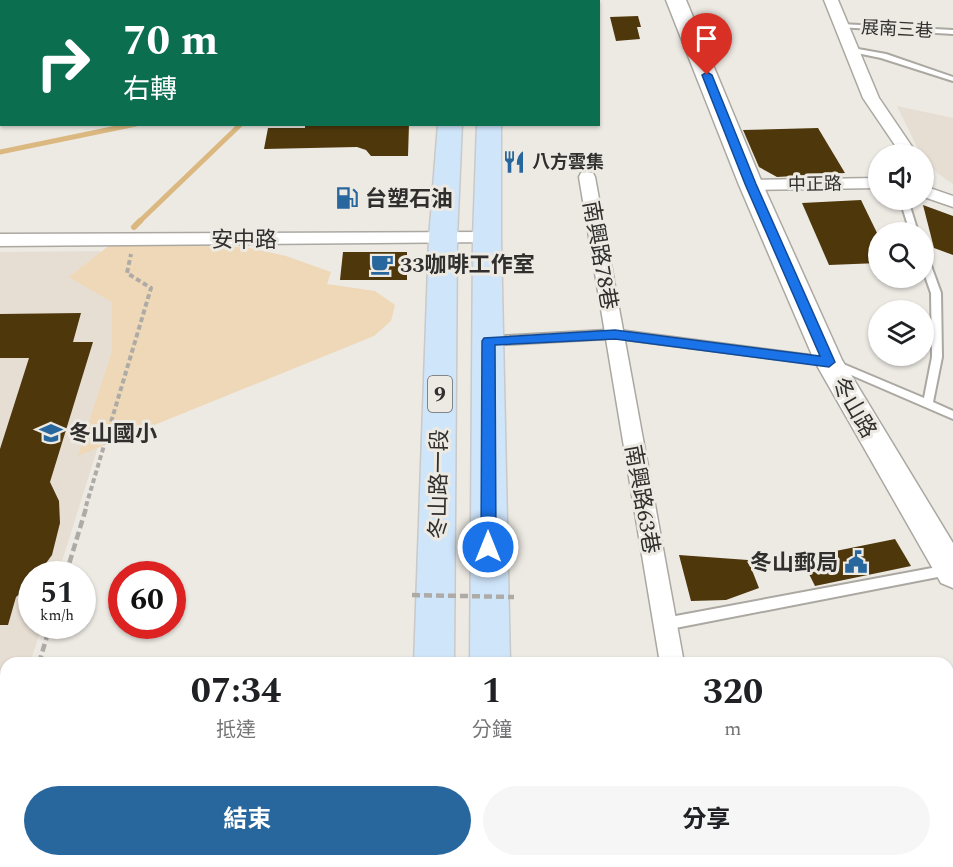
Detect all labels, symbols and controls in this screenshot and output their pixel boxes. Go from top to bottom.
text: 70 m [123,10,218,73]
pin [681,13,732,75]
street label: 展南三巷 [860,14,934,45]
icon: arrive [690,22,723,55]
icon: right [24,24,102,102]
text: 右轉 [123,69,177,111]
map controls [868,144,934,366]
button: sound [868,144,934,210]
restaurant icon: 八方雲集 [501,149,527,175]
place label: 八方雲集 [532,149,604,176]
street label: 中正路 [788,171,842,198]
place label: 台塑石油 [365,183,453,216]
fuel station icon: 台塑石油 [334,185,360,211]
street label: 南興路78巷 [574,198,625,312]
button: search [868,222,934,288]
street label: 安中路 [211,224,277,257]
place label: 33咖啡工作室 [400,249,535,282]
cafe icon: 33咖啡工作室 [369,251,395,277]
button: layers [868,300,934,366]
street label: 冬山路 [823,371,884,445]
road number: 9 [428,376,452,412]
place label: 冬山國小 [69,418,157,451]
school or university icon: 冬山國小 [38,420,64,446]
street label: 冬山路一段 [422,429,457,539]
street label: 南興路63巷 [616,442,667,556]
position arrow [456,515,520,579]
place label: 冬山郵局 [750,547,838,580]
public building icon: 冬山郵局 [843,549,869,575]
speed limit sign: 60 [108,561,186,639]
text: 51 [40,570,74,616]
text: km/h [40,604,74,627]
text: 07:34 [191,664,281,719]
text: 1 [482,664,502,719]
text: 320 [703,665,763,720]
text: m [724,714,742,744]
text: 抵達 [216,715,256,745]
text: 分鐘 [472,715,512,745]
button: 結束 [24,786,471,855]
button: 分享 [483,786,930,855]

